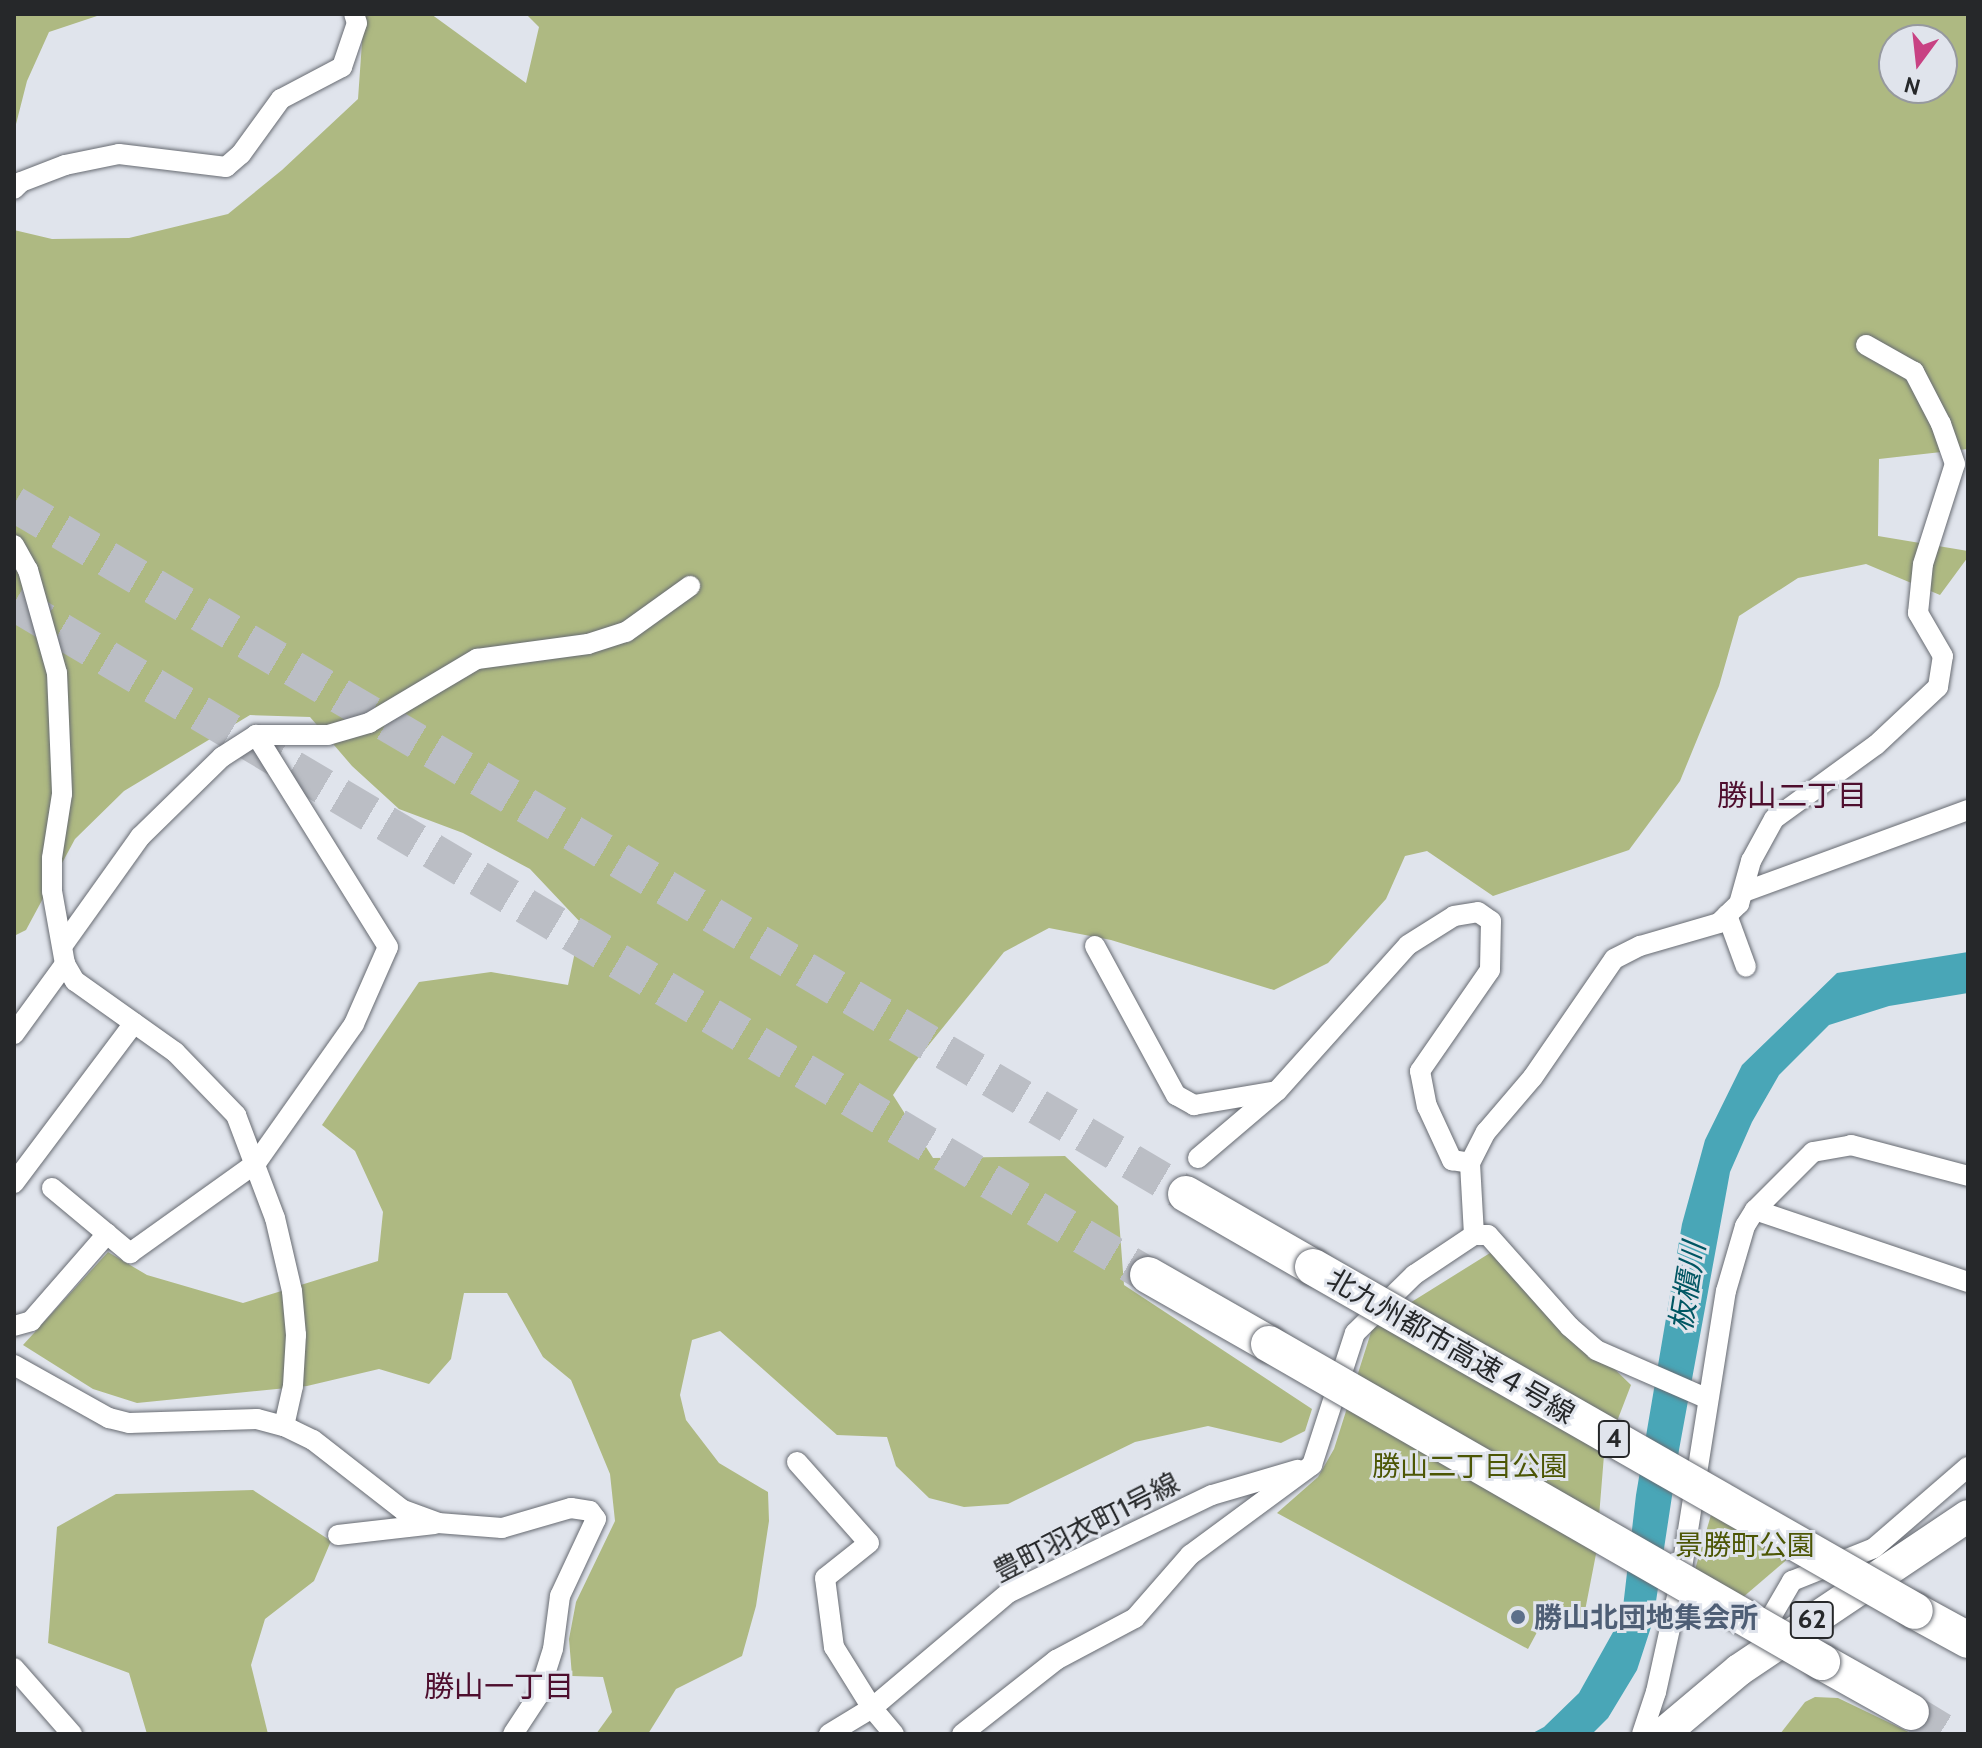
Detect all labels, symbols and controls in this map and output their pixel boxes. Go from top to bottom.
north arrow [1878,24,1958,104]
text: N [1901,71,1923,101]
district label: 勝山二丁目 [1717,778,1867,814]
water label: 板櫃川 [1663,1240,1713,1334]
street label: 北九州都市高速４号線 [1321,1261,1581,1431]
road number: 4 [1596,1417,1632,1461]
park label: 勝山二丁目公園 [1372,1449,1568,1483]
street label: 豊町羽衣町1号線 [987,1465,1185,1589]
park label: 景勝町公園 [1675,1528,1815,1562]
road number: 62 [1788,1598,1836,1642]
place label: 勝山北団地集会所 [1534,1600,1758,1634]
marker: 勝山北団地集会所 [1509,1608,1527,1626]
district label: 勝山一丁目 [424,1669,574,1705]

